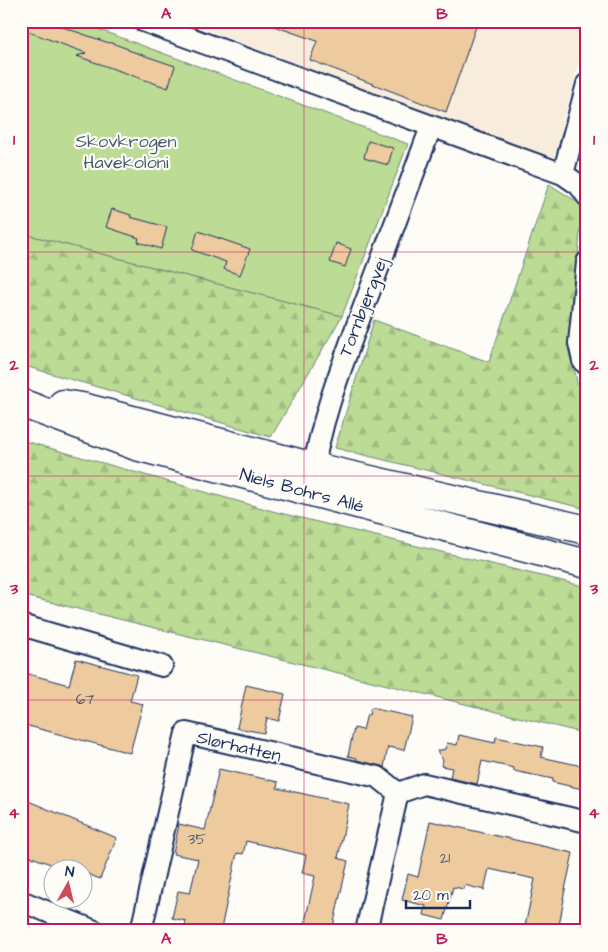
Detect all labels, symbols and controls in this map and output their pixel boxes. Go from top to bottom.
text: A [161,3,172,25]
text: B [436,3,448,25]
text: 1 [13,129,16,151]
park label: Skovkrogen Havekoloni [75,129,177,175]
text: 1 [593,129,596,151]
street label: Tornbjergvej [333,253,395,361]
text: 2 [8,354,19,376]
text: 2 [588,354,599,376]
street label: Niels Bohrs Allé [237,462,367,519]
text: 3 [9,578,19,600]
text: 3 [589,578,599,600]
house number: 67 [76,689,94,710]
street label: Slørhatten [194,725,284,768]
text: 4 [9,802,20,824]
text: 4 [589,802,600,824]
house number: 35 [188,829,206,850]
house number: 21 [440,848,450,869]
north arrow [42,860,92,910]
text: N [64,862,76,883]
scale bar [406,877,469,909]
text: 20 m [413,885,449,906]
text: A [161,928,172,950]
text: B [436,928,448,950]

